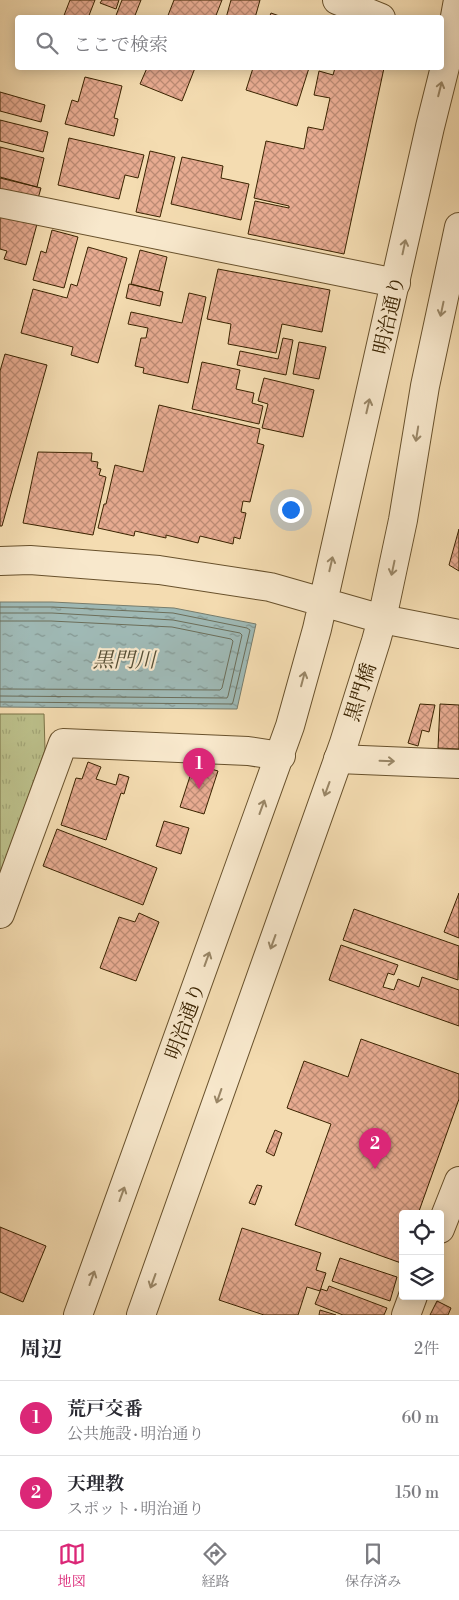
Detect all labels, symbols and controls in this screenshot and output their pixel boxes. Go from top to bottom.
search box [15,15,444,70]
icon: search [33,29,61,57]
text: ここで検索 [73,33,168,57]
one-way arrow [436,81,445,97]
one-way arrow [400,240,409,256]
street label: 明治通り [369,274,412,357]
one-way arrow [436,300,446,316]
one-way arrow [364,398,373,414]
one-way arrow [412,426,422,442]
your location [278,497,304,523]
one-way arrow [327,556,336,572]
one-way arrow [388,559,397,575]
water label: 黒門川 [93,648,157,674]
street label: 黒門橋 [340,660,383,725]
one-way arrow [299,672,308,688]
pin: 1 [183,748,215,789]
one-way arrow [378,756,394,765]
one-way arrow [322,781,331,796]
one-way arrow [258,799,267,815]
one-way arrow [268,934,277,950]
one-way arrow [203,952,212,968]
street label: 明治通り [161,980,212,1063]
one-way arrow [214,1087,223,1103]
pin: 2 [359,1128,391,1169]
one-way arrow [118,1187,127,1203]
map controls [399,1210,444,1300]
button: locate [399,1210,444,1255]
button: layers [399,1255,444,1300]
one-way arrow [88,1270,97,1286]
one-way arrow [148,1273,157,1288]
text: 周辺 [20,1337,62,1363]
text: 2件 [414,1339,439,1359]
text: 荒戸交番 [67,1397,143,1421]
text: 1 [32,1408,40,1428]
text: 60 m [401,1408,439,1428]
text: 公共施設 · 明治通り [67,1424,204,1444]
text: 天理教 [67,1472,124,1496]
text: 2 [31,1483,41,1503]
text: 150 m [395,1483,439,1503]
text: スポット · 明治通り [67,1499,204,1519]
tab: 地図 [58,1540,86,1591]
tab: 経路 [201,1540,229,1591]
tab: 保存済み [345,1540,401,1591]

